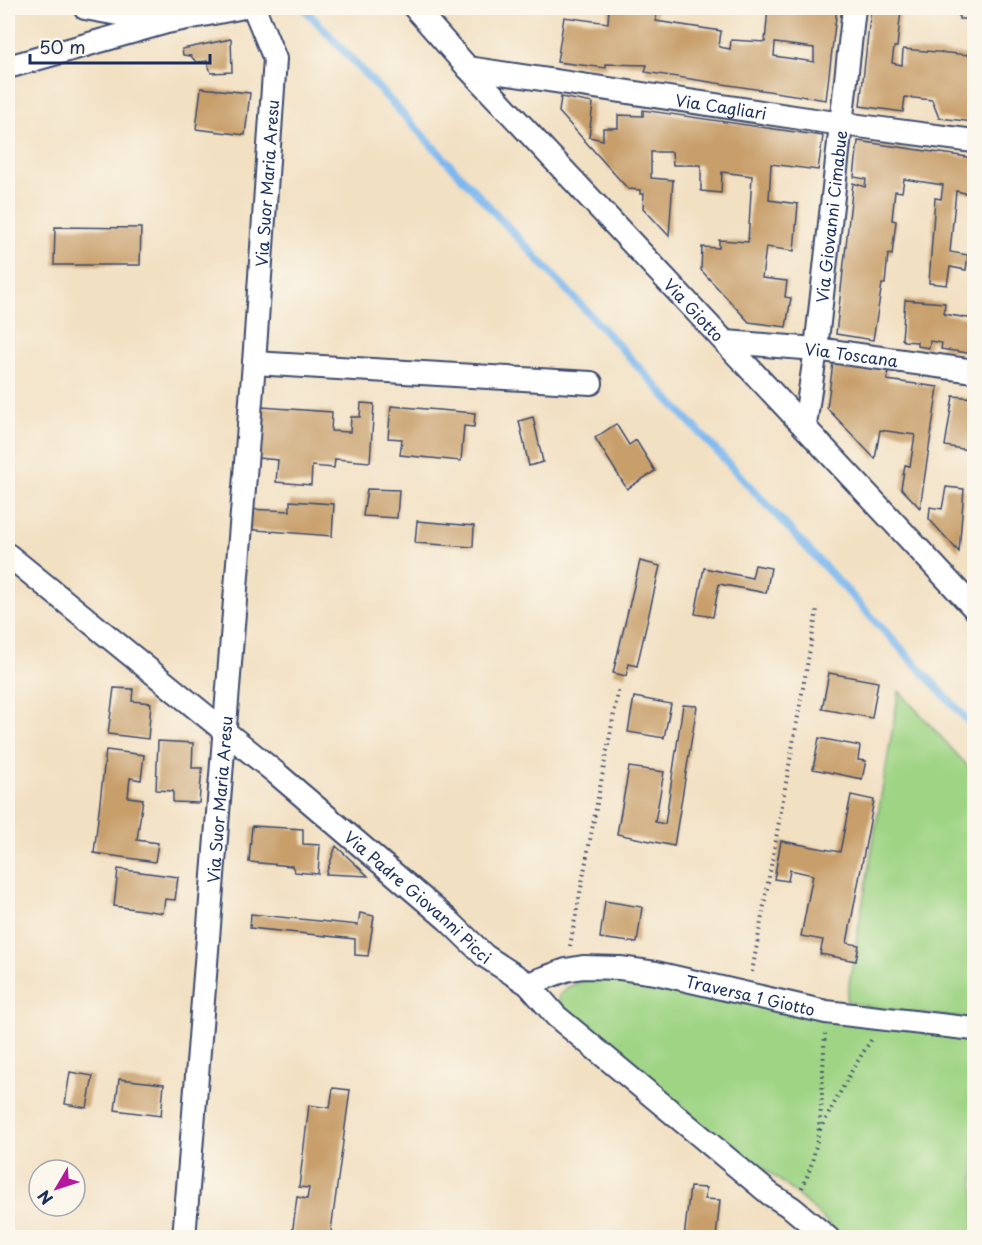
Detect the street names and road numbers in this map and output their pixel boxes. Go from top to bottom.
street label: Via Cagliari [674,87,768,125]
street label: Via Suor Maria Aresu [249,99,284,268]
street label: Via Giovanni Cimabue [809,129,852,304]
street label: Via Giotto [659,272,730,347]
street label: Via Toscana [804,336,900,372]
street label: Via Suor Maria Aresu [200,715,238,884]
street label: Via Padre Giovanni Picci [339,825,496,969]
street label: Traversa 1 Giotto [683,968,818,1021]

